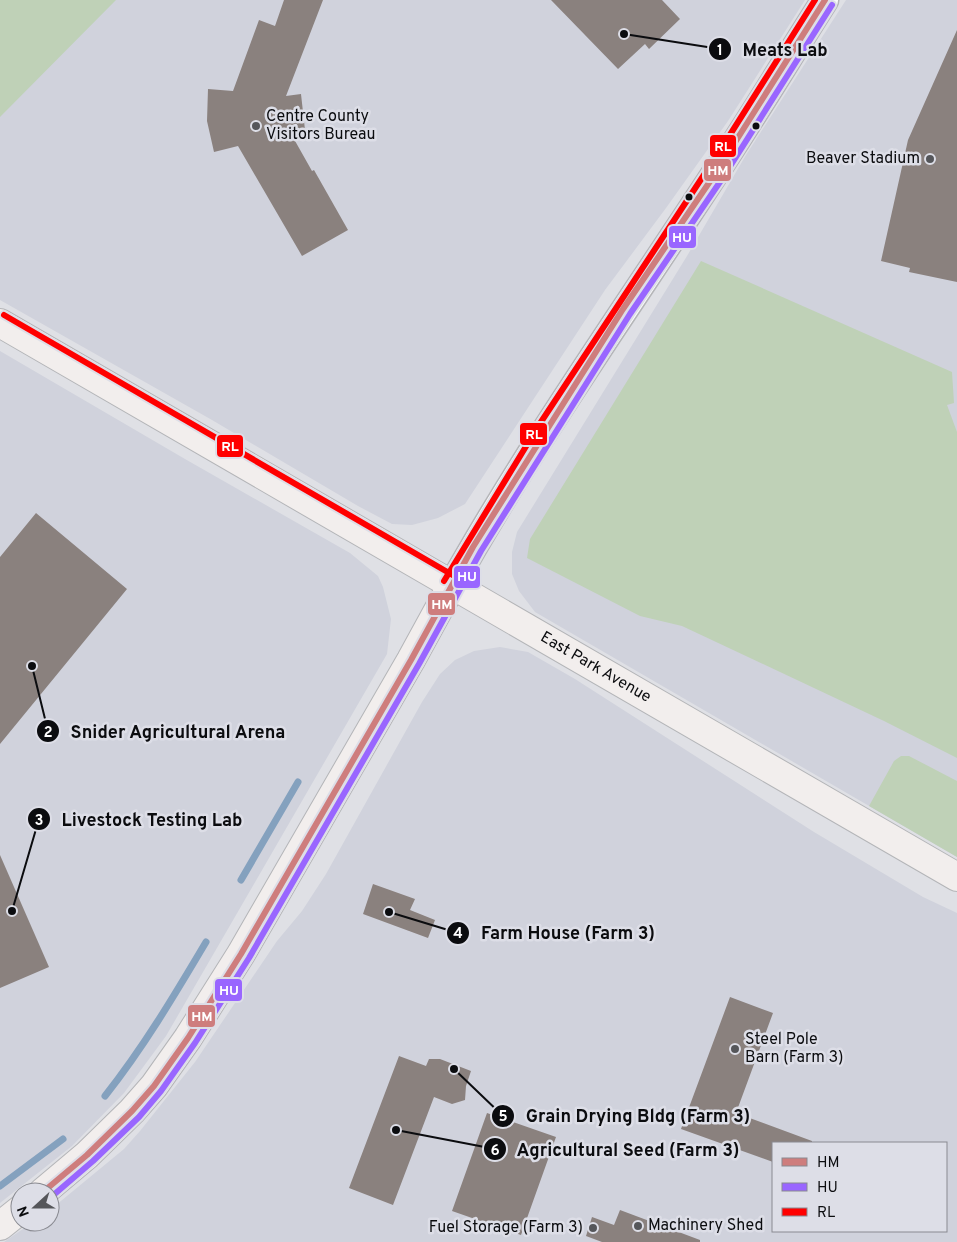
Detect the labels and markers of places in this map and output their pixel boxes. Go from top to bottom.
callout: Meats Lab [708,33,838,66]
place label: Centre County Visitors Bureau [266,107,376,145]
marker: Centre County Visitors Bureau [250,120,262,132]
unlabelled marker [751,121,761,131]
place label: Beaver Stadium [806,149,920,169]
marker: Beaver Stadium [924,153,936,165]
unlabelled marker [684,192,694,202]
callout: Snider Agricultural Arena [35,715,296,748]
callout: Livestock Testing Lab [26,803,252,836]
callout: Farm House (Farm 3) [446,916,665,949]
place label: Steel Pole Barn (Farm 3) [745,1030,843,1068]
marker: Steel Pole Barn (Farm 3) [729,1043,741,1055]
callout: Grain Drying Bldg (Farm 3) [490,1100,760,1133]
callout: Agricultural Seed (Farm 3) [482,1133,750,1166]
place label: Machinery Shed [648,1216,763,1236]
place label: Fuel Storage (Farm 3) [429,1218,583,1238]
marker: Machinery Shed [632,1220,644,1232]
marker: Fuel Storage (Farm 3) [587,1222,599,1234]

